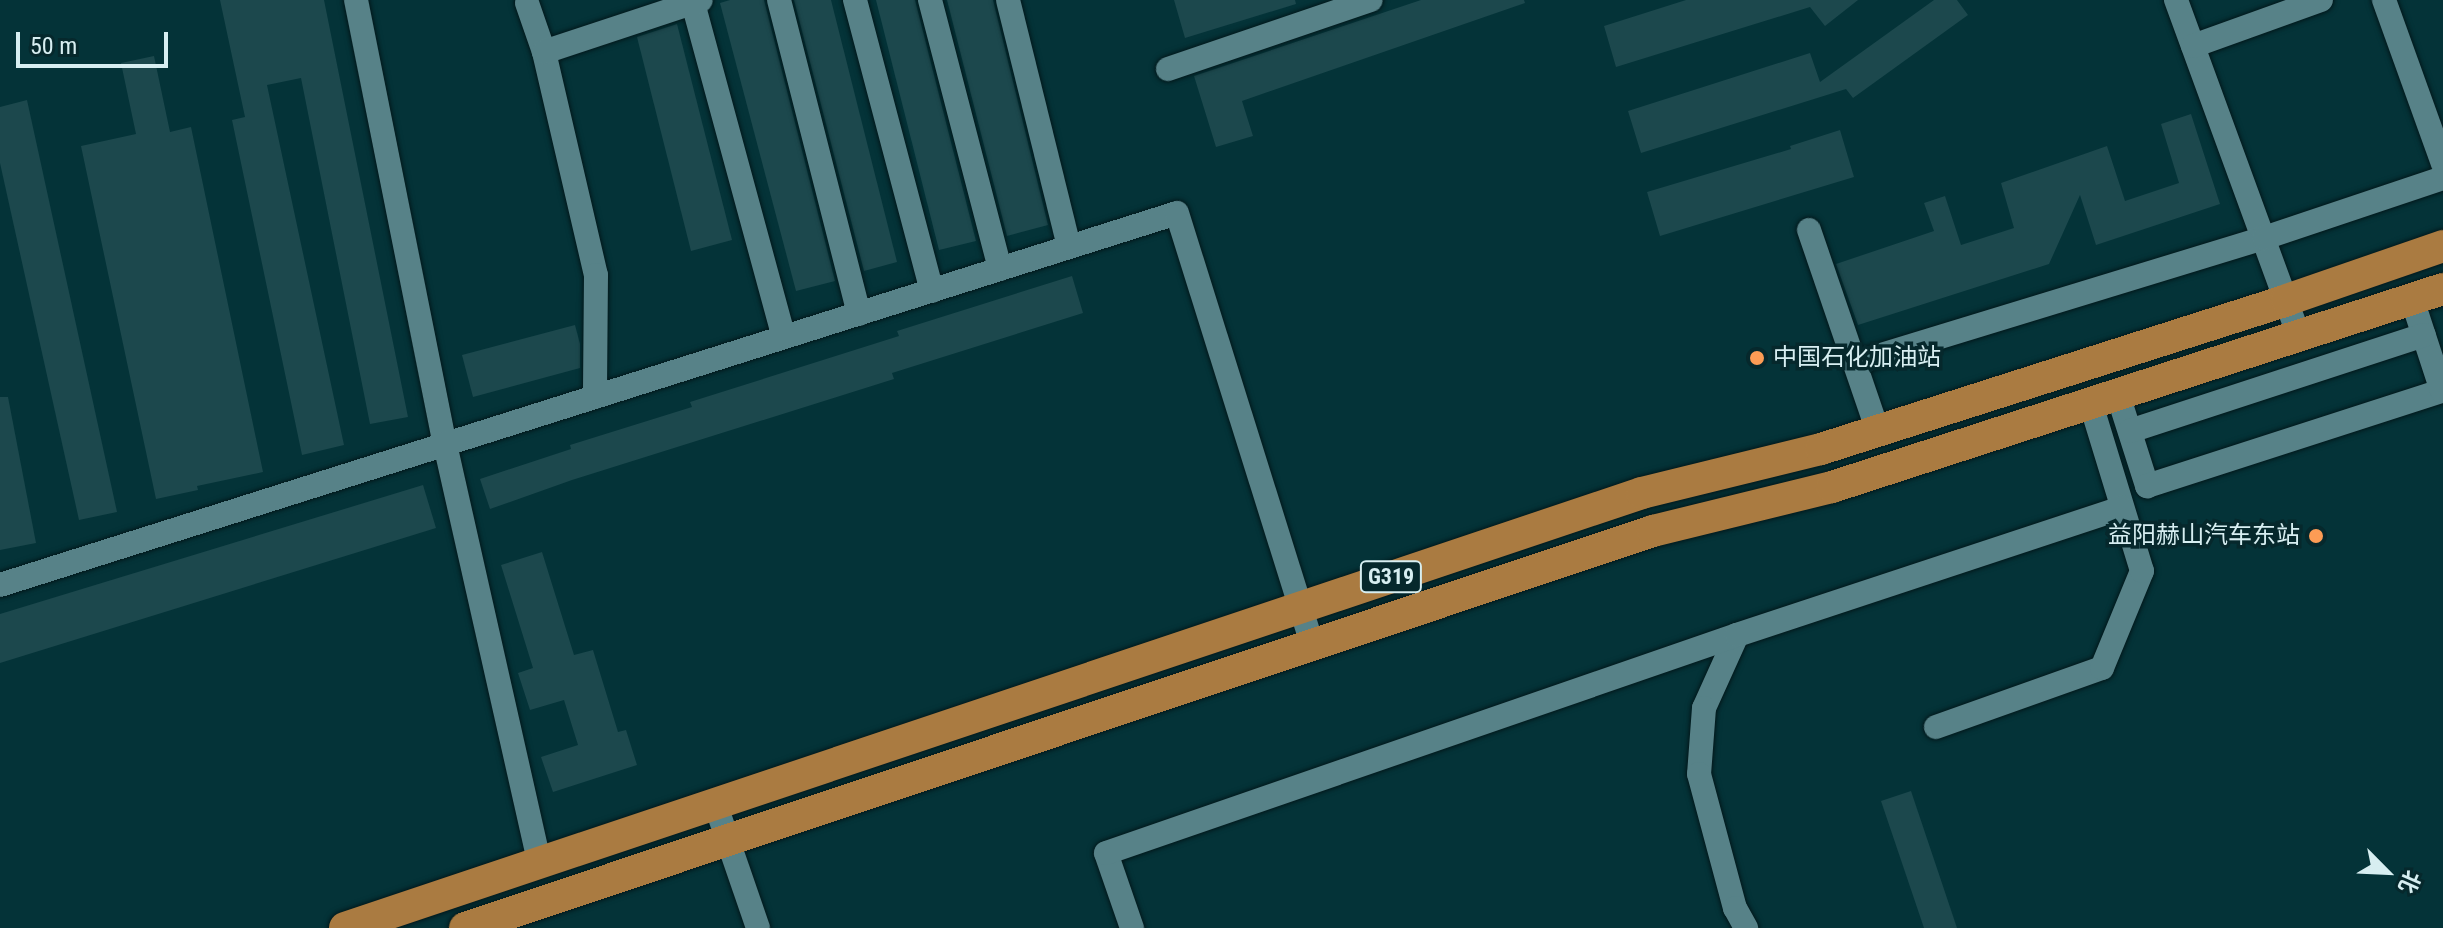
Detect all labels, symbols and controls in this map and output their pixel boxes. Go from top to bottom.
scale bar [20,16,172,66]
text: 50 m [30,32,77,60]
place label: 中国石化加油站 [1773,344,1941,372]
marker: 中国石化加油站 [1748,349,1766,367]
place label: 益阳赫山汽车东站 [2108,522,2300,550]
marker: 益阳赫山汽车东站 [2307,527,2325,545]
road number: G319 [1359,559,1423,595]
north arrow [2347,832,2427,912]
text: 北 [2393,867,2425,897]

